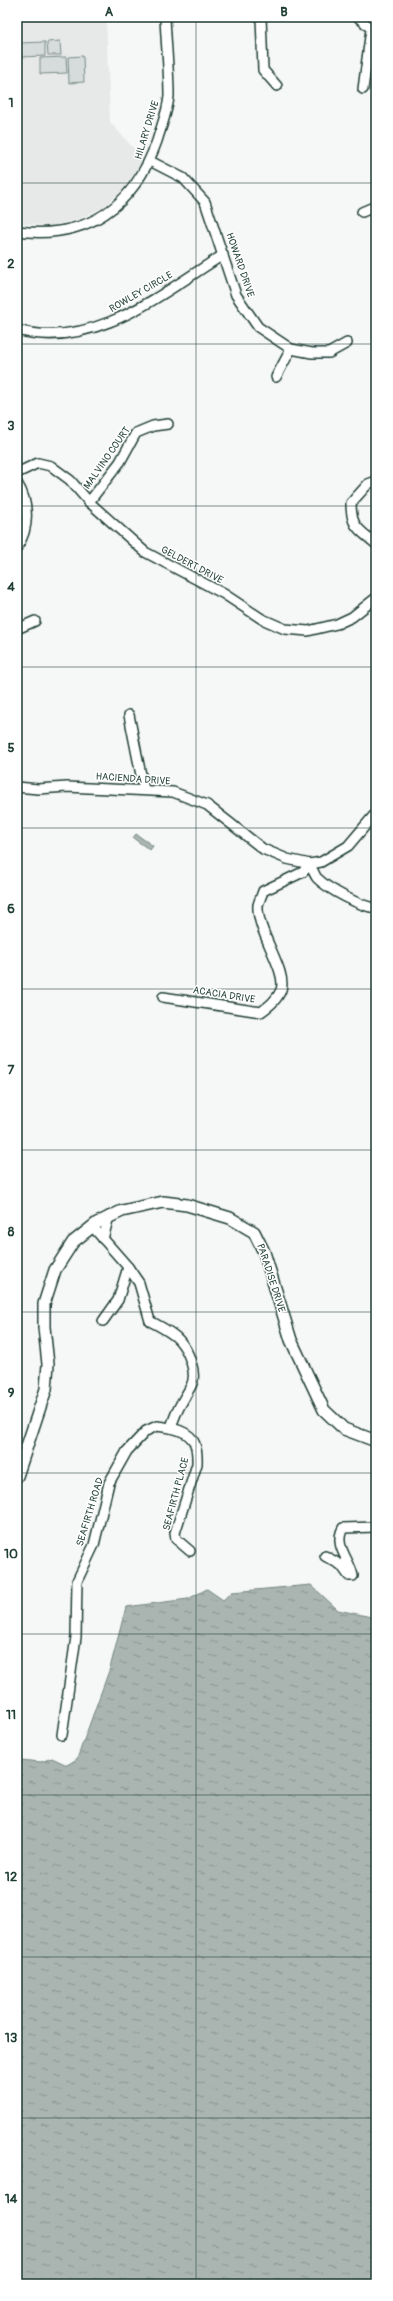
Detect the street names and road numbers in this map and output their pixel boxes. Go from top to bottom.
street label: HILARY DRIVE [132,99,162,161]
street label: HOWARD DRIVE [223,231,257,299]
street label: ROWLEY CIRCLE [107,269,175,315]
street label: MALVINO COURT [81,424,133,492]
street label: GELDERT DRIVE [159,544,225,586]
street label: HACIENDA DRIVE [95,770,171,788]
street label: ACACIA DRIVE [192,984,256,1006]
street label: PARADISE DRIVE [254,1242,288,1314]
street label: SEAFIRTH PLACE [160,1456,192,1532]
street label: SEAFIRTH ROAD [74,1476,106,1548]

